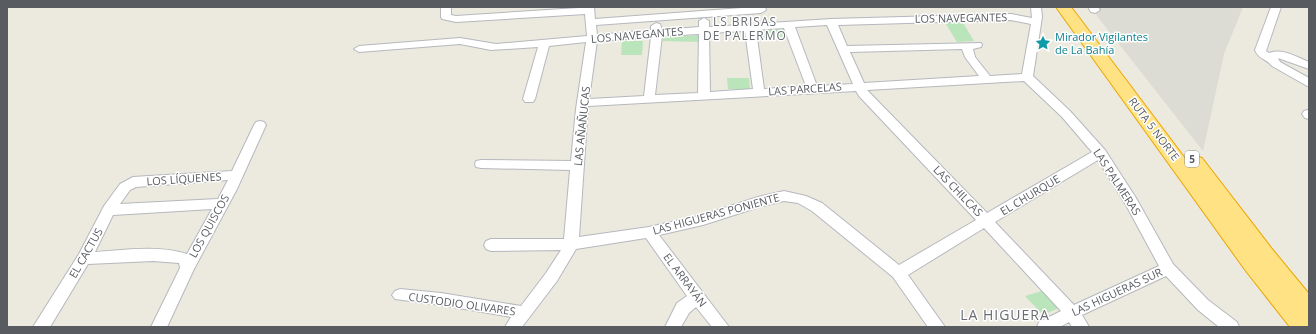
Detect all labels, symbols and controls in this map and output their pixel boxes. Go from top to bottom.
street label: LOS NAVEGANTES [915,9,1007,26]
district label: LS BRISAS DE PALERMO [703,13,787,44]
street label: LOS NAVEGANTES [590,23,684,46]
place label: Mirador Vigilantes de La Bahía [1055,29,1148,57]
place icon: Mirador Vigilantes de La Bahía [1034,34,1052,52]
street label: LAS PARCELAS [768,78,842,99]
street label: LAS AÑAÑUCAS [570,85,593,167]
street label: RUTA 5 NORTE [1126,94,1183,163]
street label: LAS PALMERAS [1090,145,1145,218]
road number: 5 [1185,151,1199,167]
street label: LAS CHILCAS [930,162,986,219]
street label: LOS LÍQUENES [146,168,222,189]
street label: EL CHURQUE [997,171,1062,218]
street label: LAS HIGUERAS PONIENTE [651,189,781,238]
street label: LOS QUISCOS [185,191,232,260]
street label: EL CACTUS [65,225,106,281]
street label: EL ARRAYÁN [660,250,711,310]
street label: LAS HIGUERAS SUR [1069,264,1165,319]
street label: CUSTODIO OLIVARES [408,289,517,318]
district label: LA HIGUERA [960,305,1050,324]

